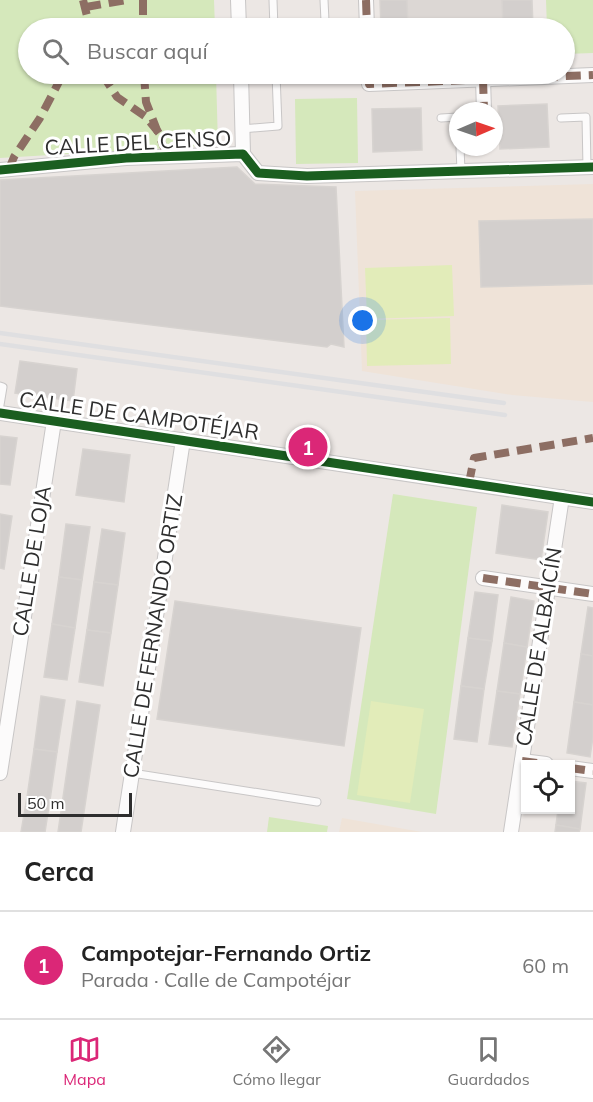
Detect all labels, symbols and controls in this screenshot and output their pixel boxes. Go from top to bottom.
search box [18,18,575,84]
icon: search [39,35,72,68]
text: Buscar aquí [87,37,208,65]
north arrow [449,102,503,156]
street label: CALLE DEL CENSO [44,124,232,160]
your location [348,306,377,335]
street label: CALLE DE CAMPOTÉJAR [18,385,261,445]
pin: 1 [288,424,328,470]
street label: CALLE DE LOJA [6,483,56,638]
street label: CALLE DE FERNANDO ORTIZ [117,492,187,780]
street label: CALLE DE ALBAICÍN [509,546,567,748]
map controls [521,760,575,814]
button: locate [521,760,575,814]
scale bar [18,790,132,818]
text: 50 m [27,793,64,813]
text: Cerca [24,855,94,888]
text: Campotejar-Fernando Ortiz [81,939,371,967]
text: 1 [38,953,50,978]
text: 60 m [522,953,569,978]
text: Parada · Calle de Campotéjar [81,967,351,992]
tab: Mapa [63,1033,106,1089]
tab: Cómo llegar [233,1033,321,1089]
tab: Guardados [448,1033,530,1089]

